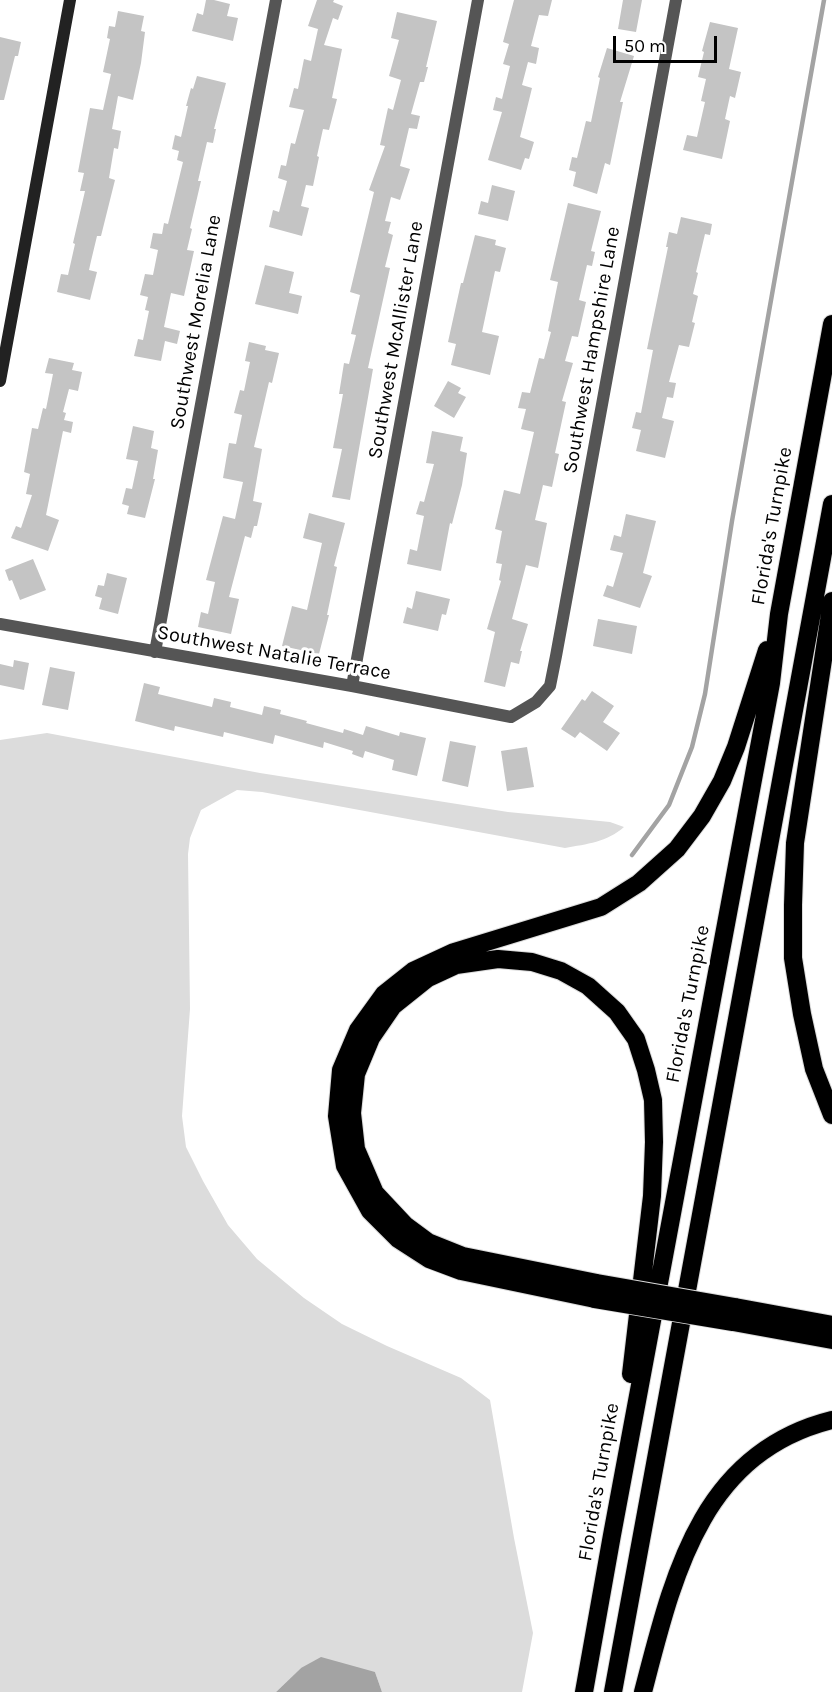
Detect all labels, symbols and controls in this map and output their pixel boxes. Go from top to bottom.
scale bar [616,24,720,62]
text: 50 m [624,35,666,57]
street label: Southwest Morelia Lane [165,213,227,431]
street label: Southwest McAllister Lane [363,219,429,461]
street label: Southwest Hampshire Lane [558,225,626,475]
street label: Florida's Turnpike [746,445,798,607]
street label: Southwest Natalie Terrace [155,621,393,685]
street label: Florida's Turnpike [661,923,715,1085]
street label: Florida's Turnpike [573,1401,625,1563]

